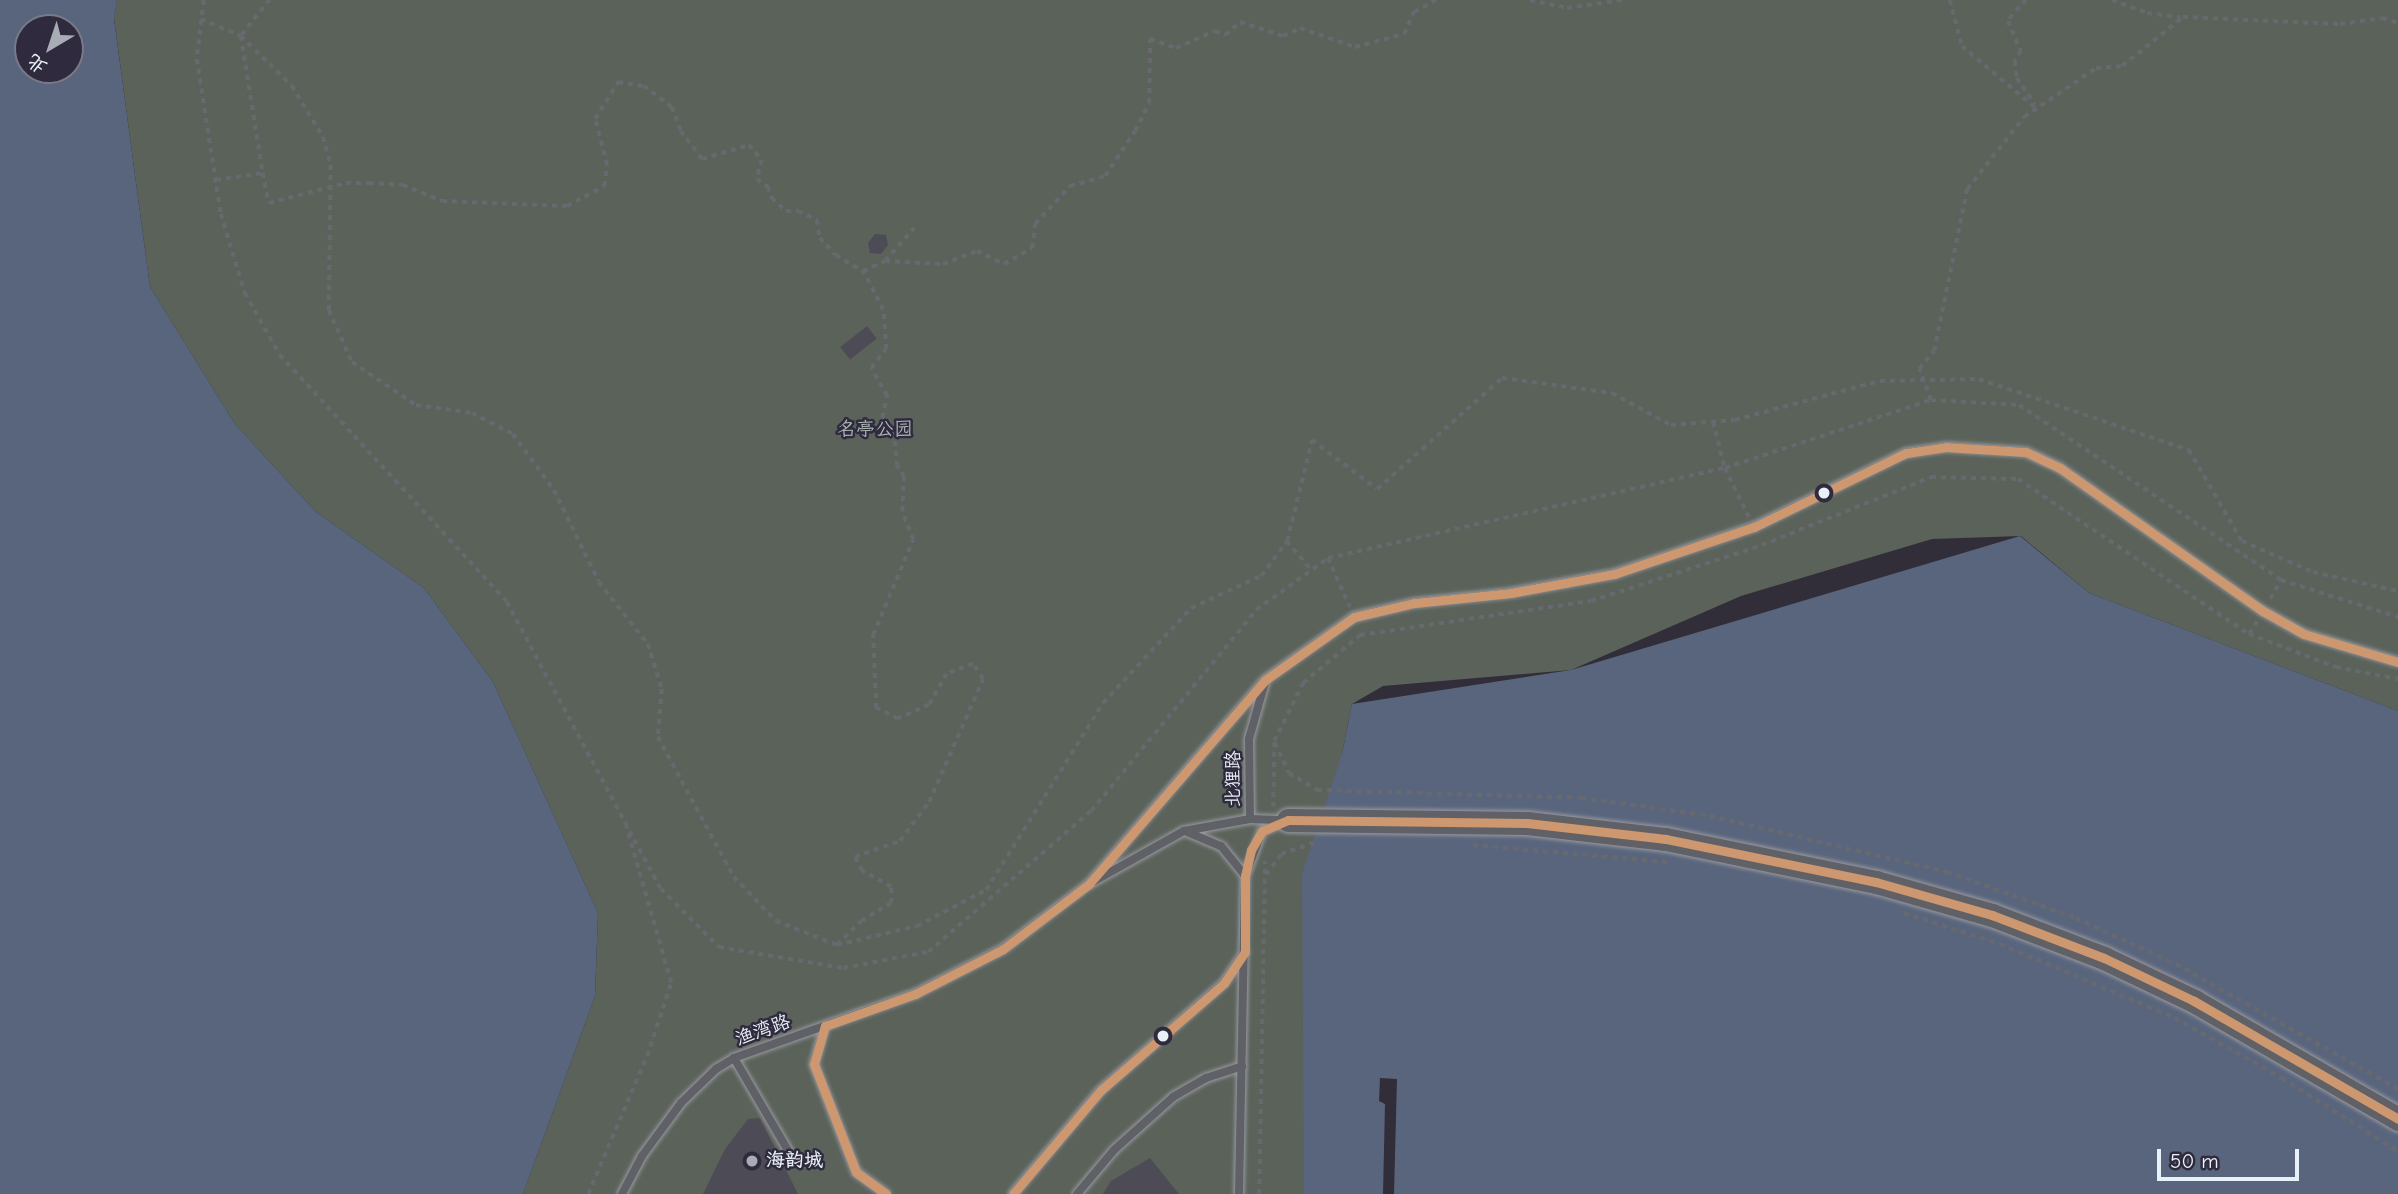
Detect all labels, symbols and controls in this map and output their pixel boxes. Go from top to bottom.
north arrow [14,14,84,84]
text: 北 [23,49,51,78]
park label: 名亭公园 [837,419,913,441]
unlabelled marker [1817,486,1831,500]
street label: 北狸路 [1223,751,1245,807]
street label: 渔湾路 [732,1011,794,1051]
unlabelled marker [1156,1029,1170,1043]
scale bar [2160,1134,2302,1178]
text: 50 m [2170,1149,2219,1173]
place label: 海韵城 [766,1150,823,1172]
marker: 海韵城 [744,1153,760,1169]

